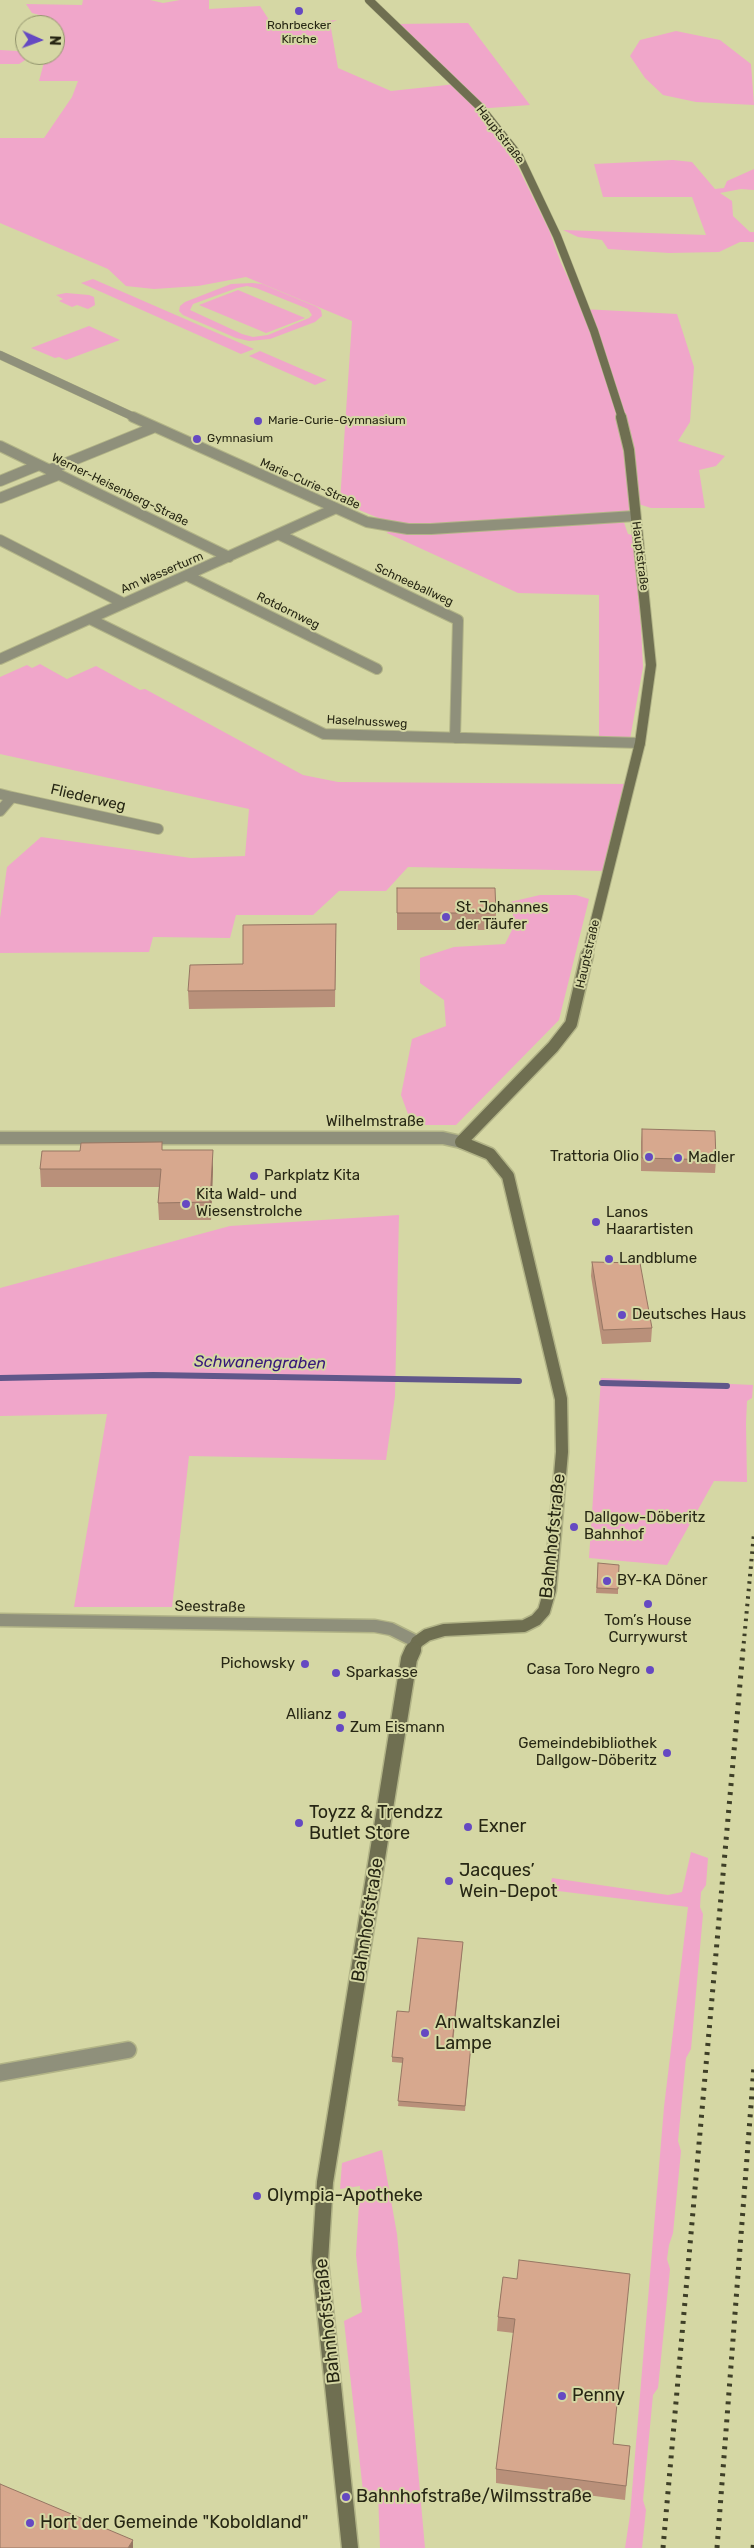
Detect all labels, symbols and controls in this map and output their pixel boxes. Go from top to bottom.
marker: Rohrbecker Kirche [293,5,305,17]
north arrow [15,15,65,65]
place label: Rohrbecker Kirche [267,19,331,47]
text: N [46,35,63,46]
street label: Hauptstraße [473,103,527,167]
place label: Marie-Curie-Gymnasium [268,414,406,428]
marker: Marie-Curie-Gymnasium [252,415,264,427]
place label: Gymnasium [207,432,273,446]
marker: Gymnasium [191,433,203,445]
street label: Werner-Heisenberg-Straße [49,450,191,530]
street label: Marie-Curie-Straße [258,455,362,513]
street label: Hauptstraße [629,520,651,592]
street label: Am Wasserturm [119,549,205,597]
street label: Schneeballweg [372,561,456,609]
street label: Rotdornweg [254,590,322,632]
street label: Haselnussweg [326,713,408,731]
street label: Fliederweg [49,781,127,815]
place label: St. Johannes der Täufer [456,899,548,934]
marker: St. Johannes der Täufer [440,911,452,923]
street label: Hauptstraße [573,918,603,990]
street label: Wilhelmstraße [326,1113,424,1131]
place label: Trattoria Olio [550,1148,639,1166]
place label: Madler [688,1149,735,1167]
marker: Trattoria Olio [643,1151,655,1163]
marker: Madler [672,1152,684,1164]
place label: Parkplatz Kita [264,1167,360,1185]
marker: Parkplatz Kita [248,1170,260,1182]
place label: Kita Wald- und Wiesenstrolche [196,1186,302,1221]
marker: Kita Wald- und Wiesenstrolche [180,1198,192,1210]
place label: Lanos Haarartisten [606,1204,693,1239]
marker: Lanos Haarartisten [590,1216,602,1228]
place label: Landblume [619,1250,697,1268]
marker: Landblume [603,1253,615,1265]
place label: Deutsches Haus [632,1306,746,1324]
marker: Deutsches Haus [616,1309,628,1321]
water label: Schwanengraben [194,1352,326,1374]
street label: Bahnhofstraße [536,1472,570,1600]
place label: Dallgow-Döberitz Bahnhof [584,1509,705,1544]
marker: Dallgow-Döberitz Bahnhof [568,1521,580,1533]
place label: BY-KA Döner [617,1572,707,1590]
marker: BY-KA Döner [601,1575,613,1587]
street label: Seestraße [174,1597,246,1617]
marker: Tom’s House Currywurst [642,1598,654,1610]
place label: Tom’s House Currywurst [604,1612,692,1647]
place label: Pichowsky [220,1655,295,1673]
marker: Pichowsky [299,1658,311,1670]
place label: Casa Toro Negro [526,1661,640,1679]
place label: Sparkasse [346,1664,418,1682]
marker: Casa Toro Negro [644,1664,656,1676]
marker: Sparkasse [330,1667,342,1679]
place label: Allianz [286,1706,332,1724]
marker: Allianz [336,1709,348,1721]
place label: Zum Eismann [350,1719,445,1737]
marker: Zum Eismann [334,1722,346,1734]
place label: Gemeindebibliothek Dallgow-Döberitz [518,1735,657,1770]
marker: Gemeindebibliothek Dallgow-Döberitz [661,1747,673,1759]
place label: Toyzz & Trendzz Butlet Store [309,1802,443,1845]
place label: Exner [478,1816,526,1838]
marker: Toyzz & Trendzz Butlet Store [293,1817,305,1829]
marker: Exner [462,1821,474,1833]
street label: Bahnhofstraße [348,1856,388,1984]
place label: Jacques’ Wein-Depot [459,1860,557,1902]
marker: Jacques’ Wein-Depot [443,1875,455,1887]
place label: Anwaltskanzlei Lampe [435,2012,560,2054]
marker: Anwaltskanzlei Lampe [419,2027,431,2039]
place label: Olympia-Apotheke [267,2185,423,2207]
marker: Olympia-Apotheke [251,2190,263,2202]
street label: Bahnhofstraße [311,2257,345,2385]
place label: Penny [572,2385,625,2407]
marker: Penny [556,2390,568,2402]
place label: Bahnhofstraße/Wilmsstraße [356,2486,592,2508]
marker: Bahnhofstraße/Wilmsstraße [340,2491,352,2503]
place label: Hort der Gemeinde "Koboldland" [40,2512,309,2534]
marker: Hort der Gemeinde "Koboldland" [24,2517,36,2529]

